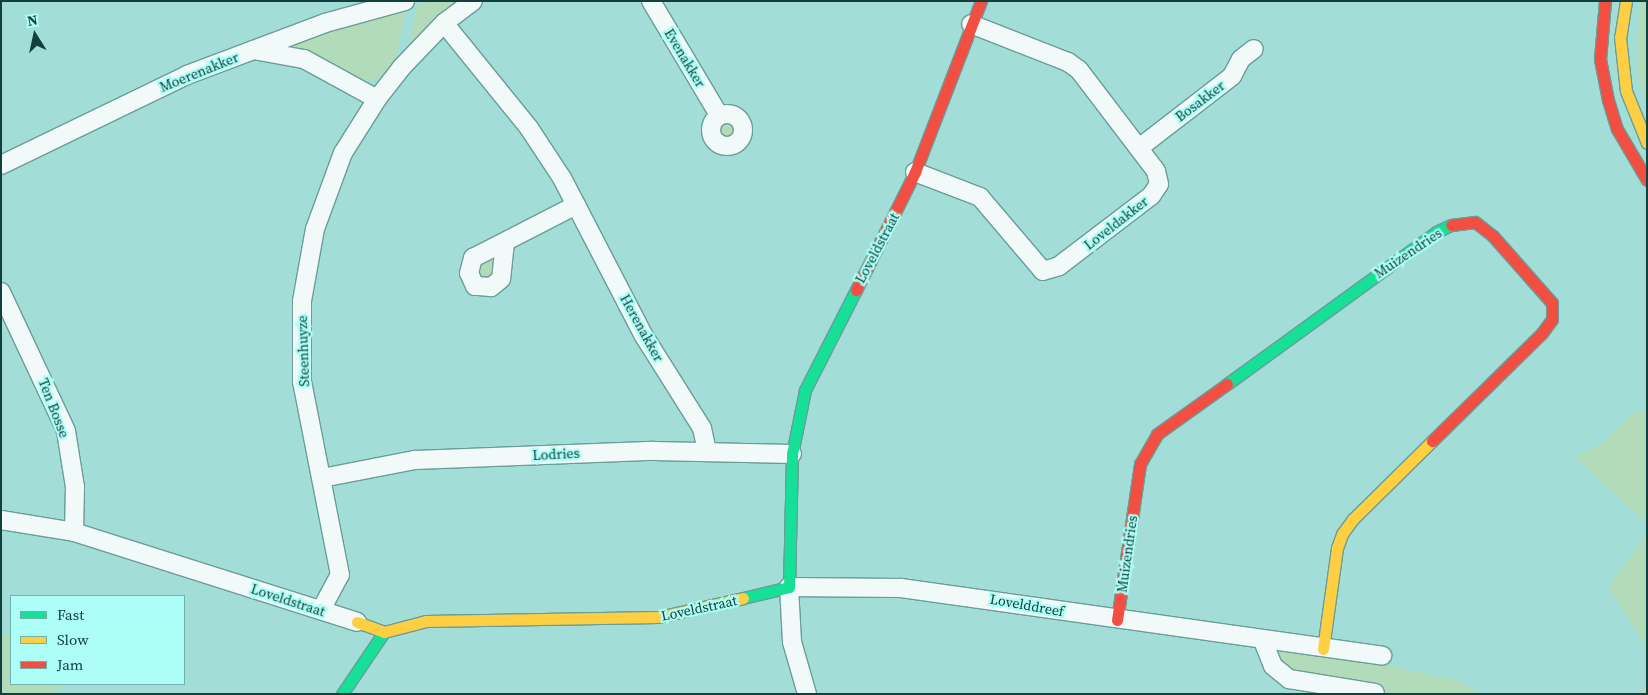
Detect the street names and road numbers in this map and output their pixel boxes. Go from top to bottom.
street label: Evenakker [661,25,709,91]
street label: Moerenakker [157,49,241,95]
street label: Bosakker [1172,77,1228,125]
street label: Loveldakker [1080,193,1152,253]
street label: Loveldstraat [851,210,903,286]
street label: Muizendries [1371,224,1445,282]
street label: Herenakker [617,291,667,365]
street label: Steenhuyze [293,315,313,387]
street label: Ten Bosse [35,376,73,440]
street label: Lodries [532,444,580,464]
street label: Muizendries [1113,514,1141,594]
street label: Loveldstraat [249,580,327,620]
street label: Lovelddreef [989,590,1065,620]
street label: Loveldstraat [660,592,738,624]

